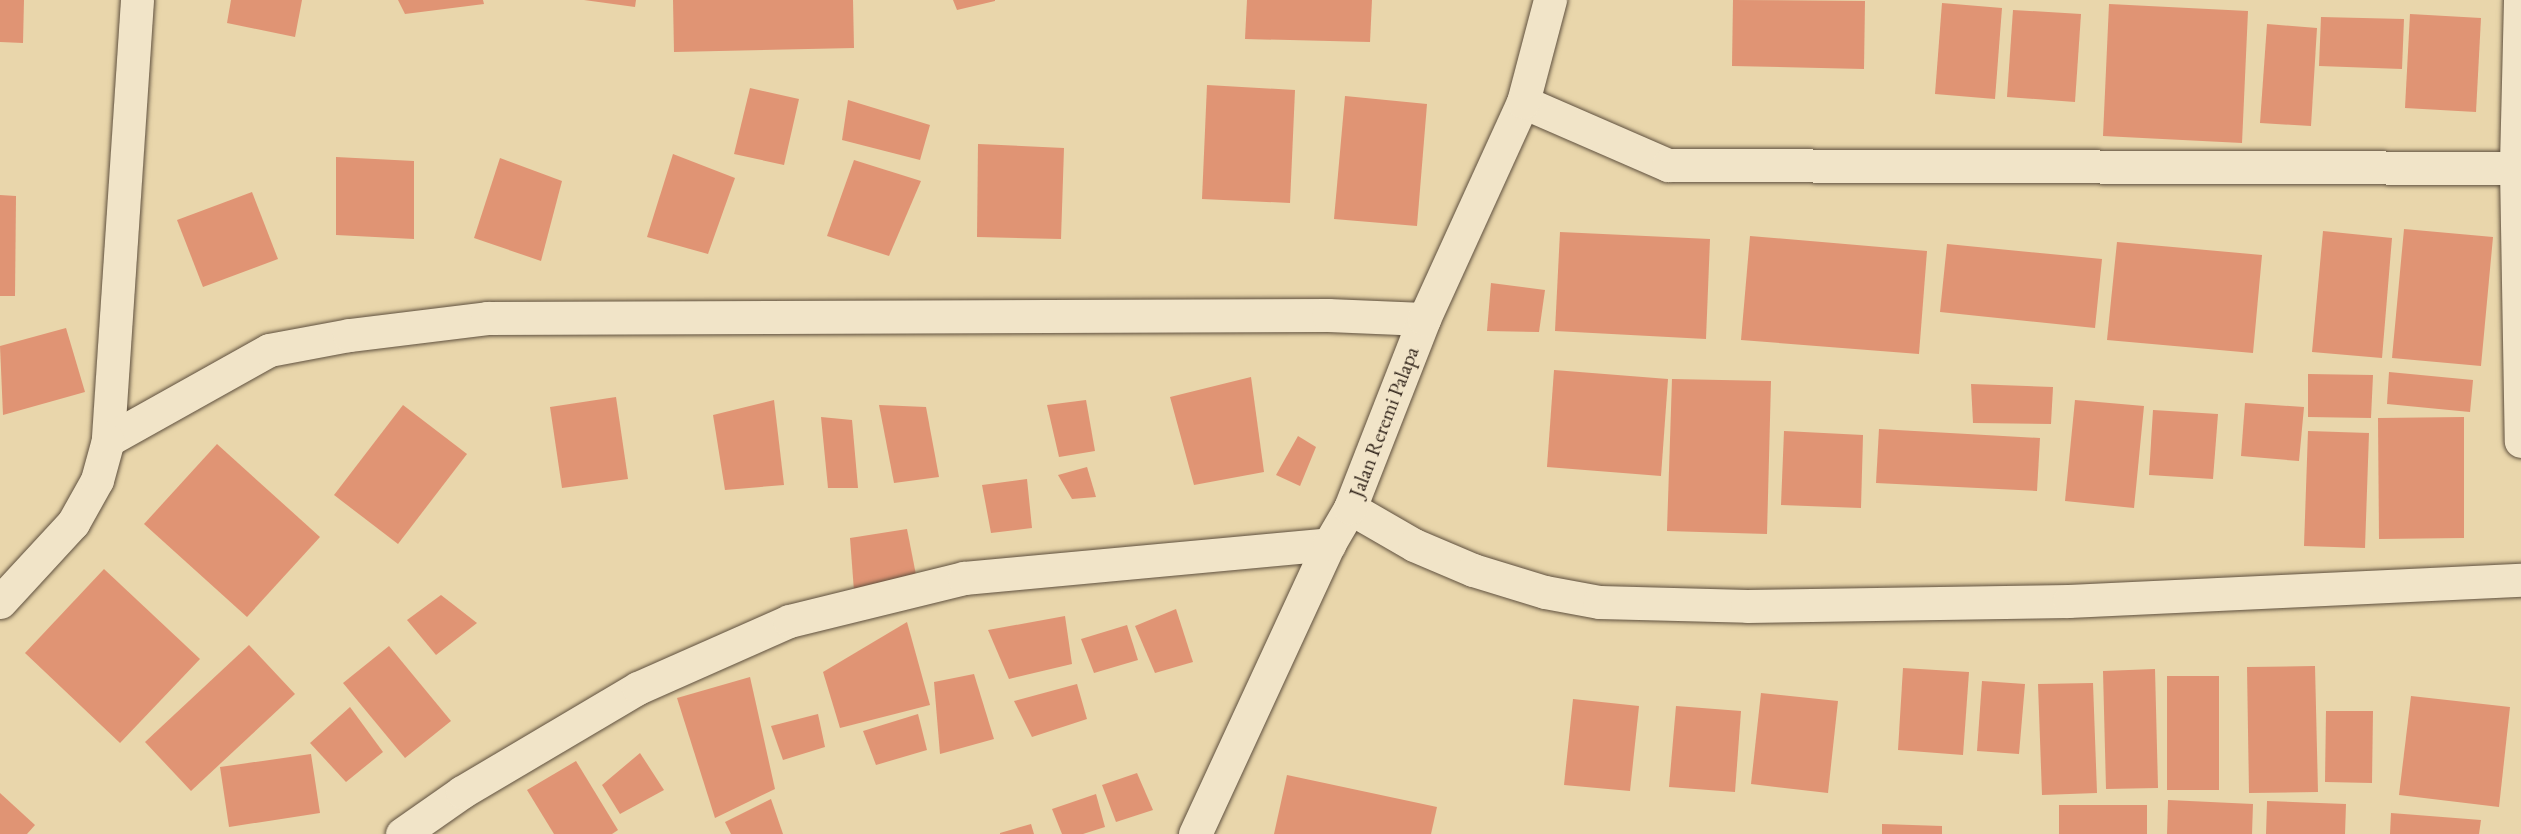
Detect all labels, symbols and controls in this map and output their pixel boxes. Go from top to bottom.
street label: Jalan Reremi Palapa [1344,343,1424,501]

